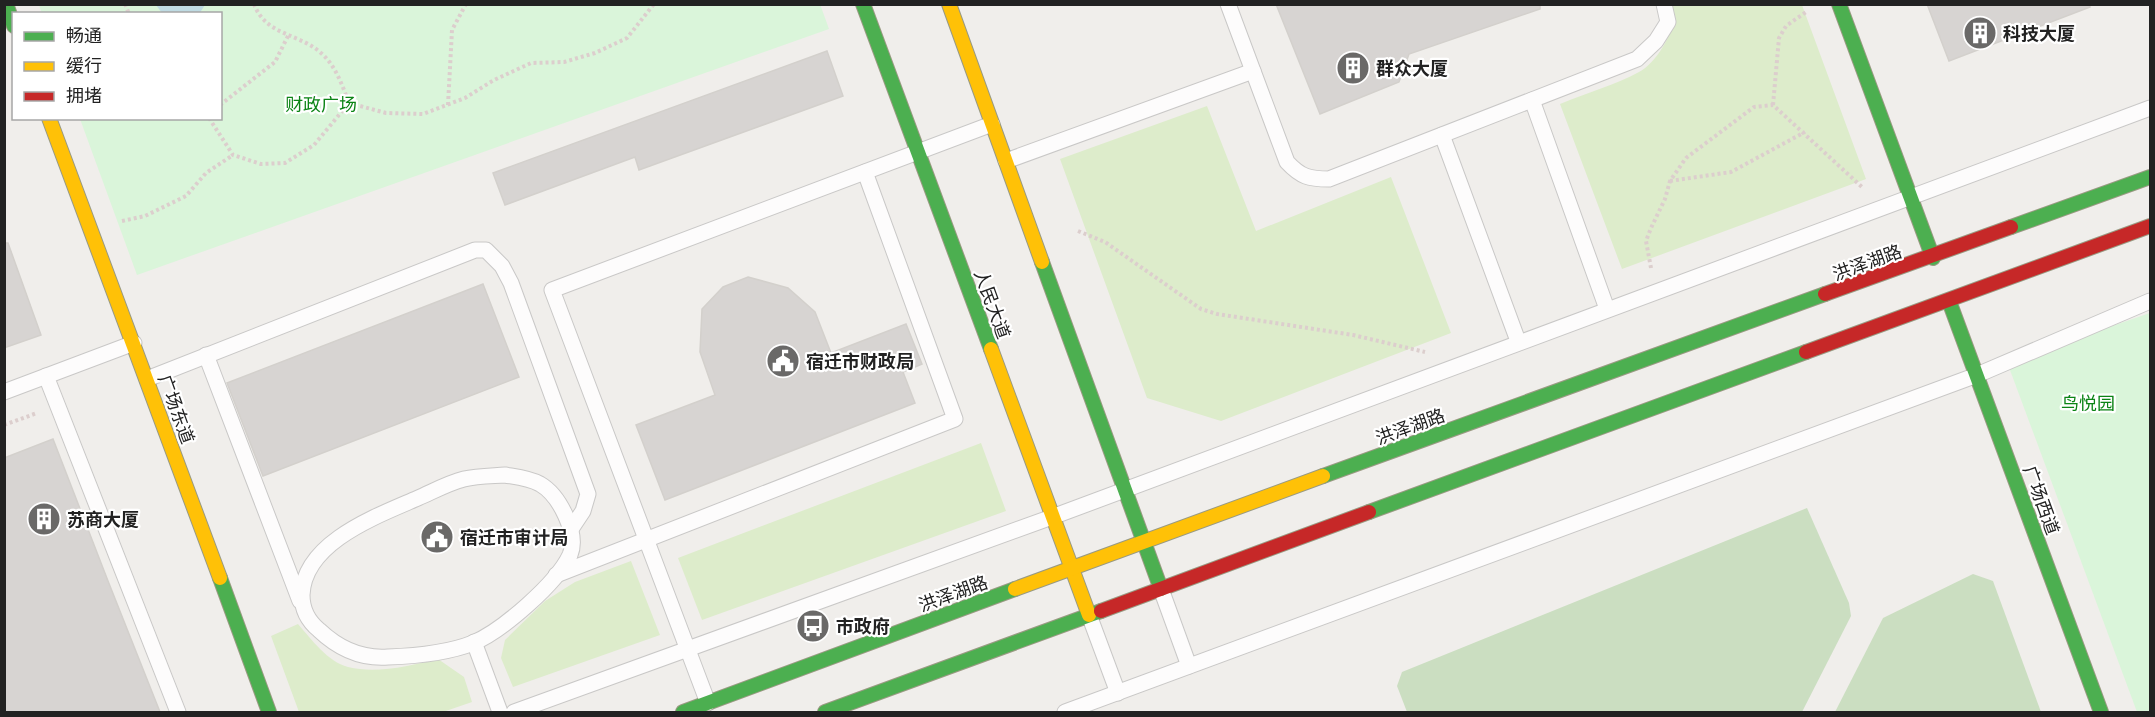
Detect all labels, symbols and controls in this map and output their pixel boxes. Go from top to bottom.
legend [12,12,222,120]
building icon: 科技大厦 [1962,15,1998,51]
place label: 科技大厦 [2003,21,2075,45]
text: 畅通 [66,23,102,47]
building icon: 群众大厦 [1335,50,1371,86]
text: 缓行 [66,53,102,77]
place label: 群众大厦 [1376,56,1448,80]
text: 拥堵 [66,83,102,107]
park label: 财政广场 [285,92,357,116]
street label: 洪泽湖路 [1829,238,1905,286]
street label: 人民大道 [969,266,1017,342]
public building icon: 宿迁市财政局 [765,343,801,379]
place label: 宿迁市财政局 [806,349,914,373]
street label: 广场东道 [153,371,201,447]
park label: 鸟悦园 [2061,391,2115,415]
street label: 洪泽湖路 [1372,402,1448,450]
street label: 广场西道 [2018,462,2066,538]
building icon: 苏商大厦 [26,501,62,537]
place label: 苏商大厦 [67,507,139,531]
public building icon: 宿迁市审计局 [419,519,455,555]
place label: 宿迁市审计局 [460,525,568,549]
street label: 洪泽湖路 [915,569,991,617]
bus stop icon: 市政府 [795,608,831,644]
place label: 市政府 [836,614,890,638]

